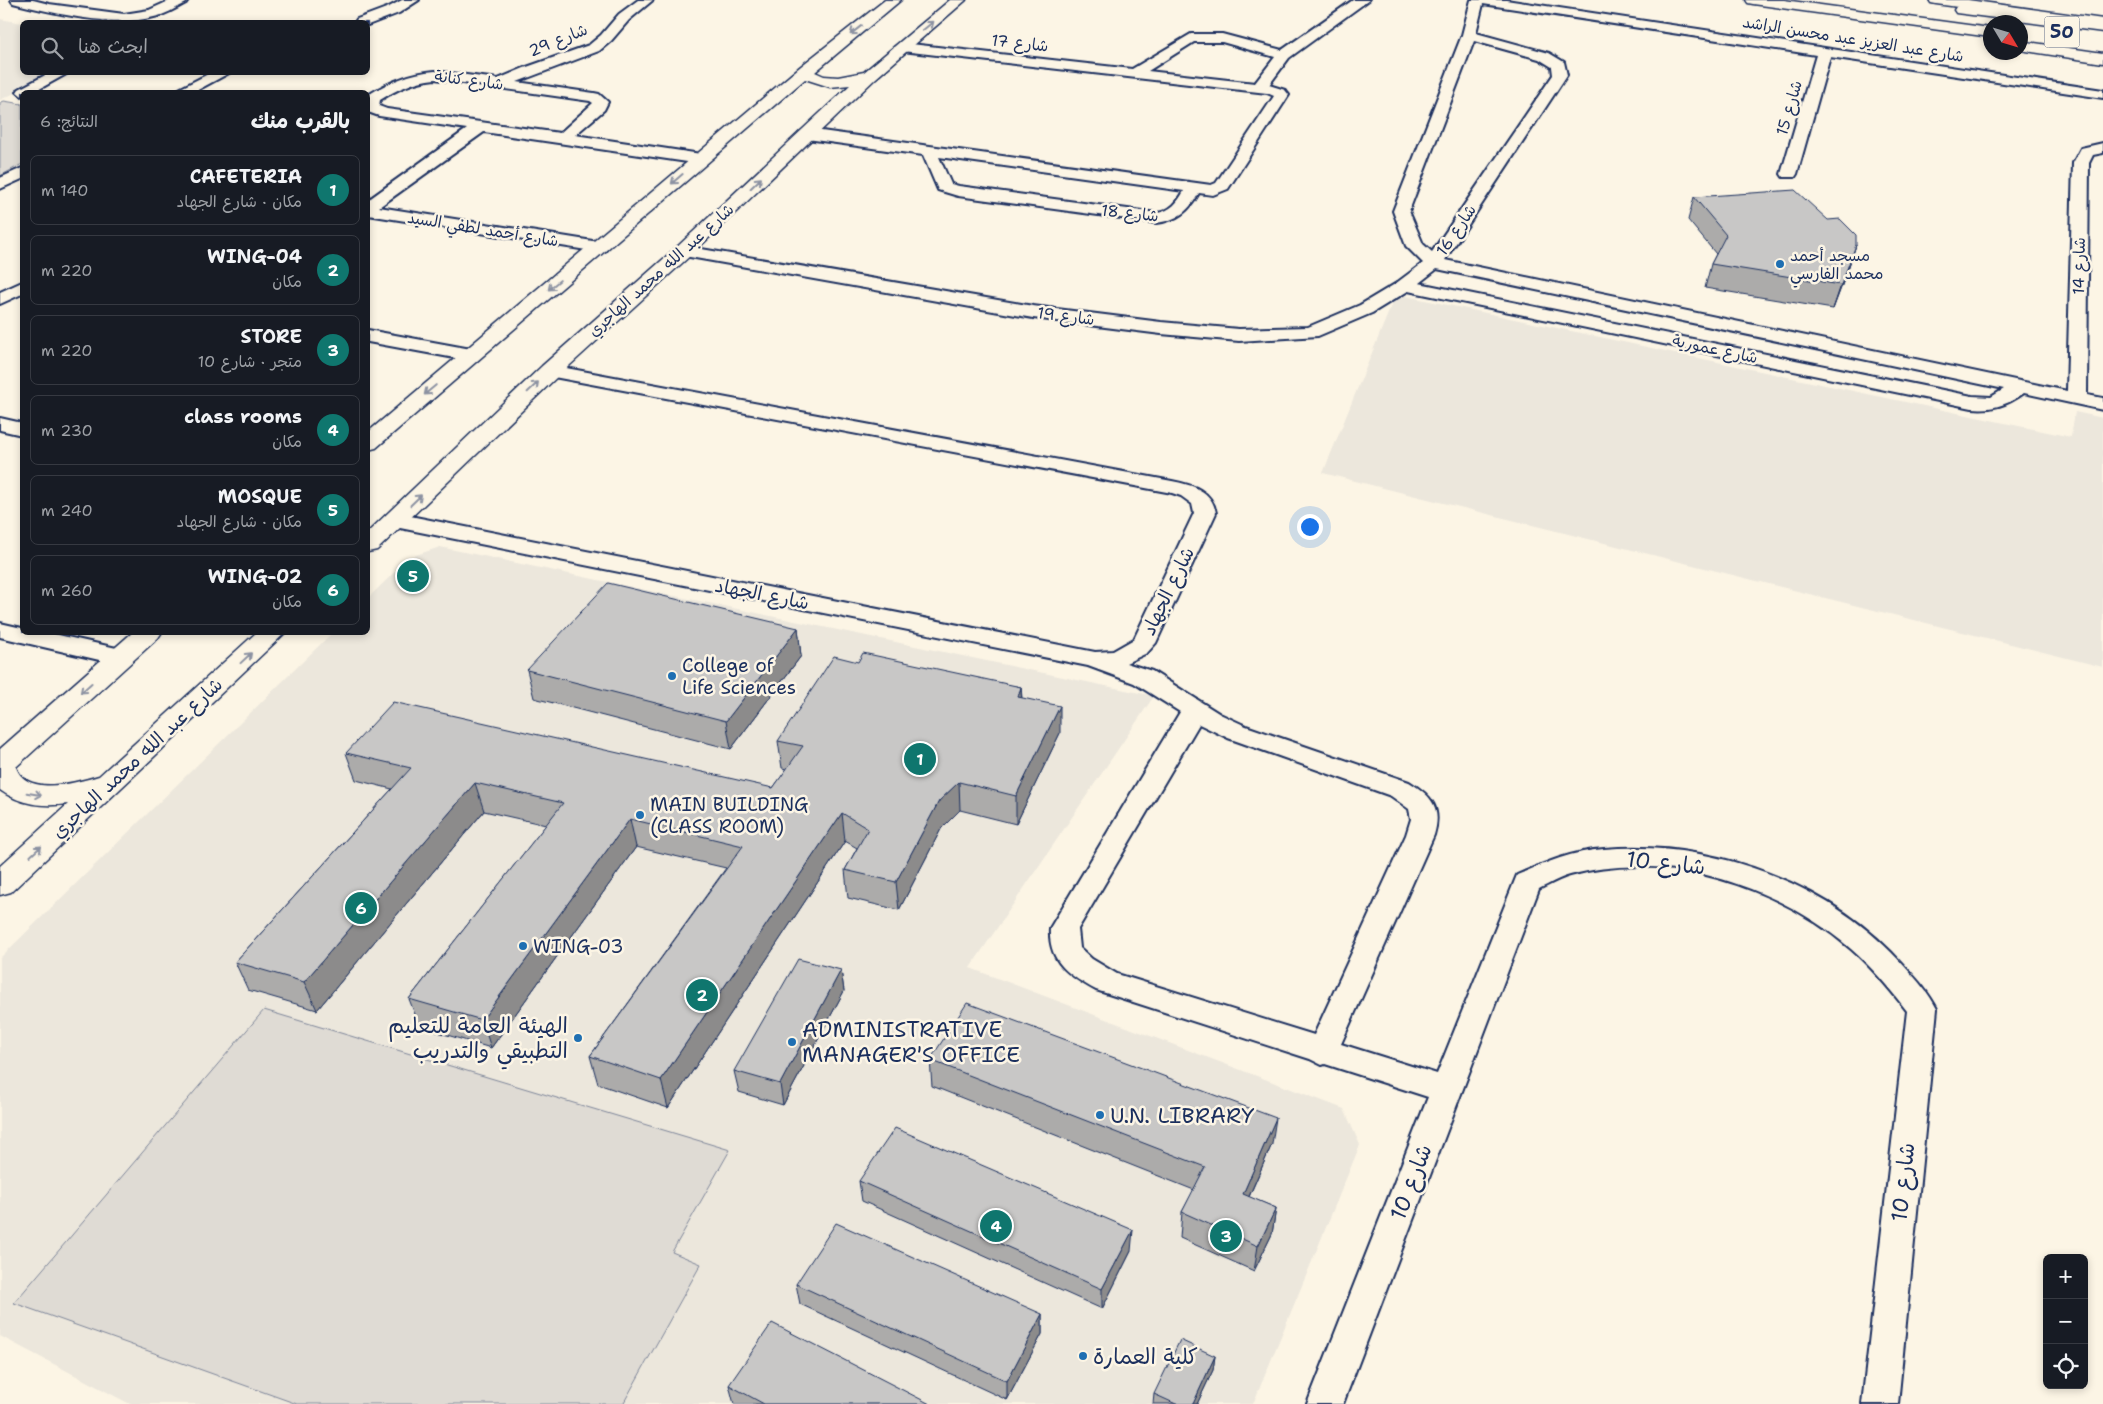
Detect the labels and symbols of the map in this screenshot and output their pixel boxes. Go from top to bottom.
street label: شارع عبد العزيز عبد محسن الراشد [1741,11,1965,68]
north arrow [1983,15,2028,60]
road number: 50 [2044,16,2080,48]
street label: شارع 29 [525,19,591,62]
one-way arrow [921,20,934,32]
one-way arrow [850,25,863,36]
street label: شارع 17 [990,30,1050,57]
street label: شارع كنانة [433,65,505,96]
street label: شارع 15 [1771,78,1808,138]
one-way arrow [671,173,684,185]
one-way arrow [750,177,762,189]
street label: شارع عبد الله محمد الهاجري [584,199,739,342]
street label: شارع 18 [1100,200,1160,227]
street label: شارع 16 [1431,200,1482,260]
street label: شارع أحمد لطفي السيد [405,207,560,255]
street label: شارع 14 [2068,237,2091,295]
place label: مسجد أحمد محمد الفارسي [1790,245,1883,288]
marker: مسجد أحمد محمد الفارسي [1774,258,1786,270]
one-way arrow [548,279,561,290]
street label: شارع 19 [1036,302,1096,331]
street label: شارع عمورية [1670,330,1760,369]
one-way arrow [527,381,540,393]
one-way arrow [424,384,437,395]
one-way arrow [409,494,422,506]
your location [1297,514,1323,540]
street label: شارع الجهاد [1136,543,1201,640]
pin: 5 [397,557,429,595]
street label: شارع الجهاد [713,573,811,616]
one-way arrow [239,652,252,664]
place label: College of Life Sciences [682,653,796,700]
marker: College of Life Sciences [666,670,678,682]
street label: شارع عبد الله محمد الهاجري [46,672,229,845]
one-way arrow [80,682,93,694]
pin: 1 [904,740,936,778]
one-way arrow [26,789,42,799]
place label: MAIN BUILDING (CLASS ROOM) [650,792,808,839]
marker: MAIN BUILDING (CLASS ROOM) [634,809,646,821]
street label: شارع 10 [1625,844,1707,883]
one-way arrow [30,845,43,857]
pin: 6 [345,889,377,927]
place label: WING-03 [533,934,624,959]
marker: WING-03 [517,940,529,952]
pin: 2 [686,976,718,1014]
place label: الهيئة العامة للتعليم التطبيقي والتدريب [388,1011,568,1070]
place label: ADMINISTRATIVE MANAGER'S OFFICE [802,1015,1020,1069]
marker: الهيئة العامة للتعليم التطبيقي والتدريب [572,1032,584,1044]
marker: ADMINISTRATIVE MANAGER'S OFFICE [786,1036,798,1048]
place label: U.N. LIBRARY [1110,1101,1255,1130]
marker: U.N. LIBRARY [1094,1109,1106,1121]
street label: شارع 10 [1383,1140,1440,1224]
street label: شارع 10 [1884,1141,1923,1223]
pin: 4 [980,1207,1012,1245]
pin: 3 [1210,1217,1242,1255]
place label: كلية العمارة [1093,1342,1198,1371]
marker: كلية العمارة [1077,1350,1089,1362]

